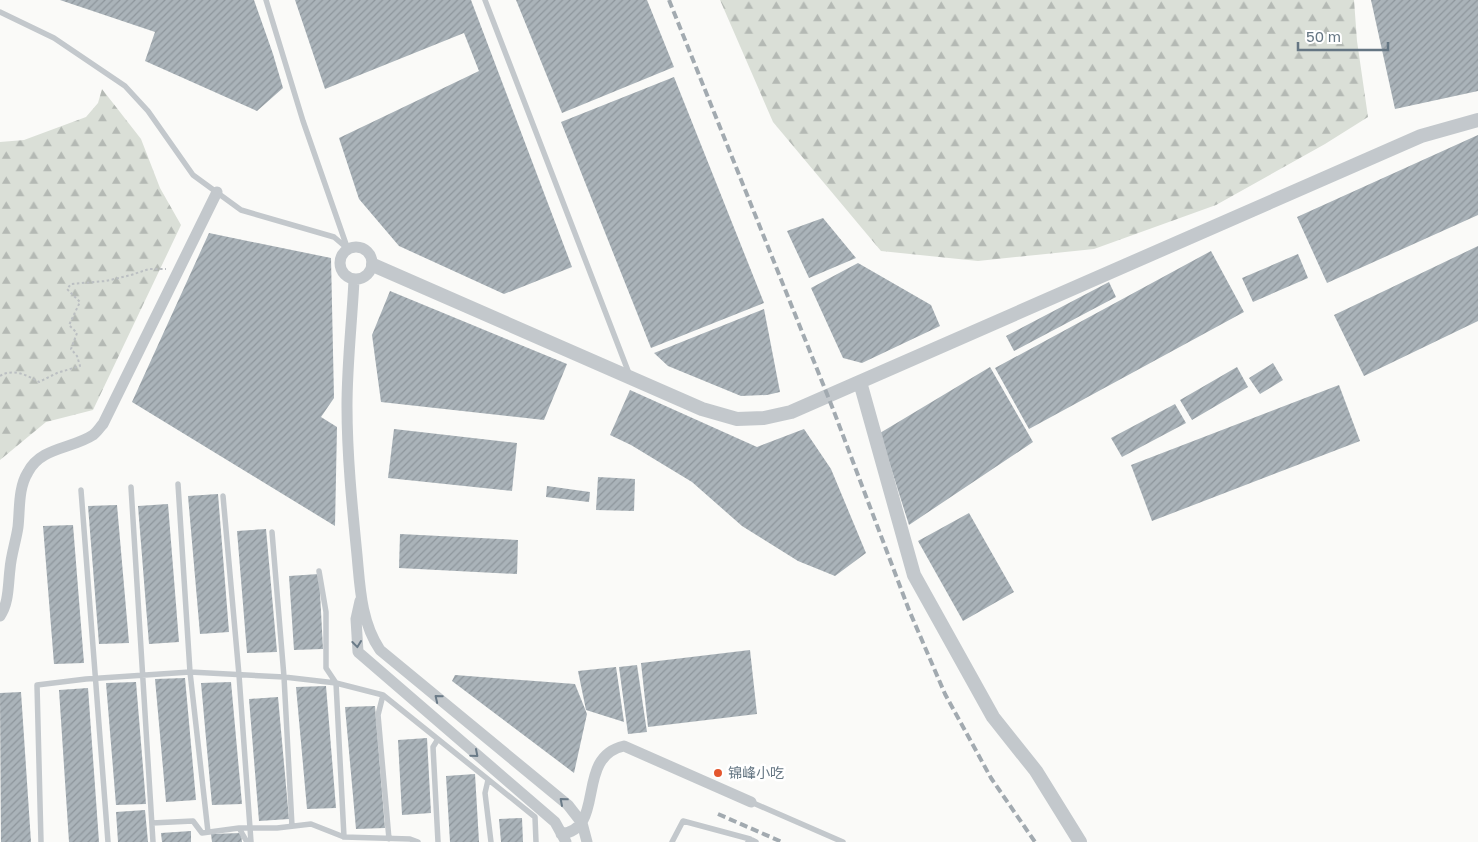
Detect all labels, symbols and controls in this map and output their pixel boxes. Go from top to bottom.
scale bar [1298,20,1388,52]
text: 50 m [1306,27,1341,45]
one-way arrow [351,641,362,649]
one-way arrow [435,695,444,703]
one-way arrow [469,748,478,757]
place label: 锦峰小吃 [728,764,784,781]
marker: 锦峰小吃 [712,767,724,779]
one-way arrow [560,798,569,807]

